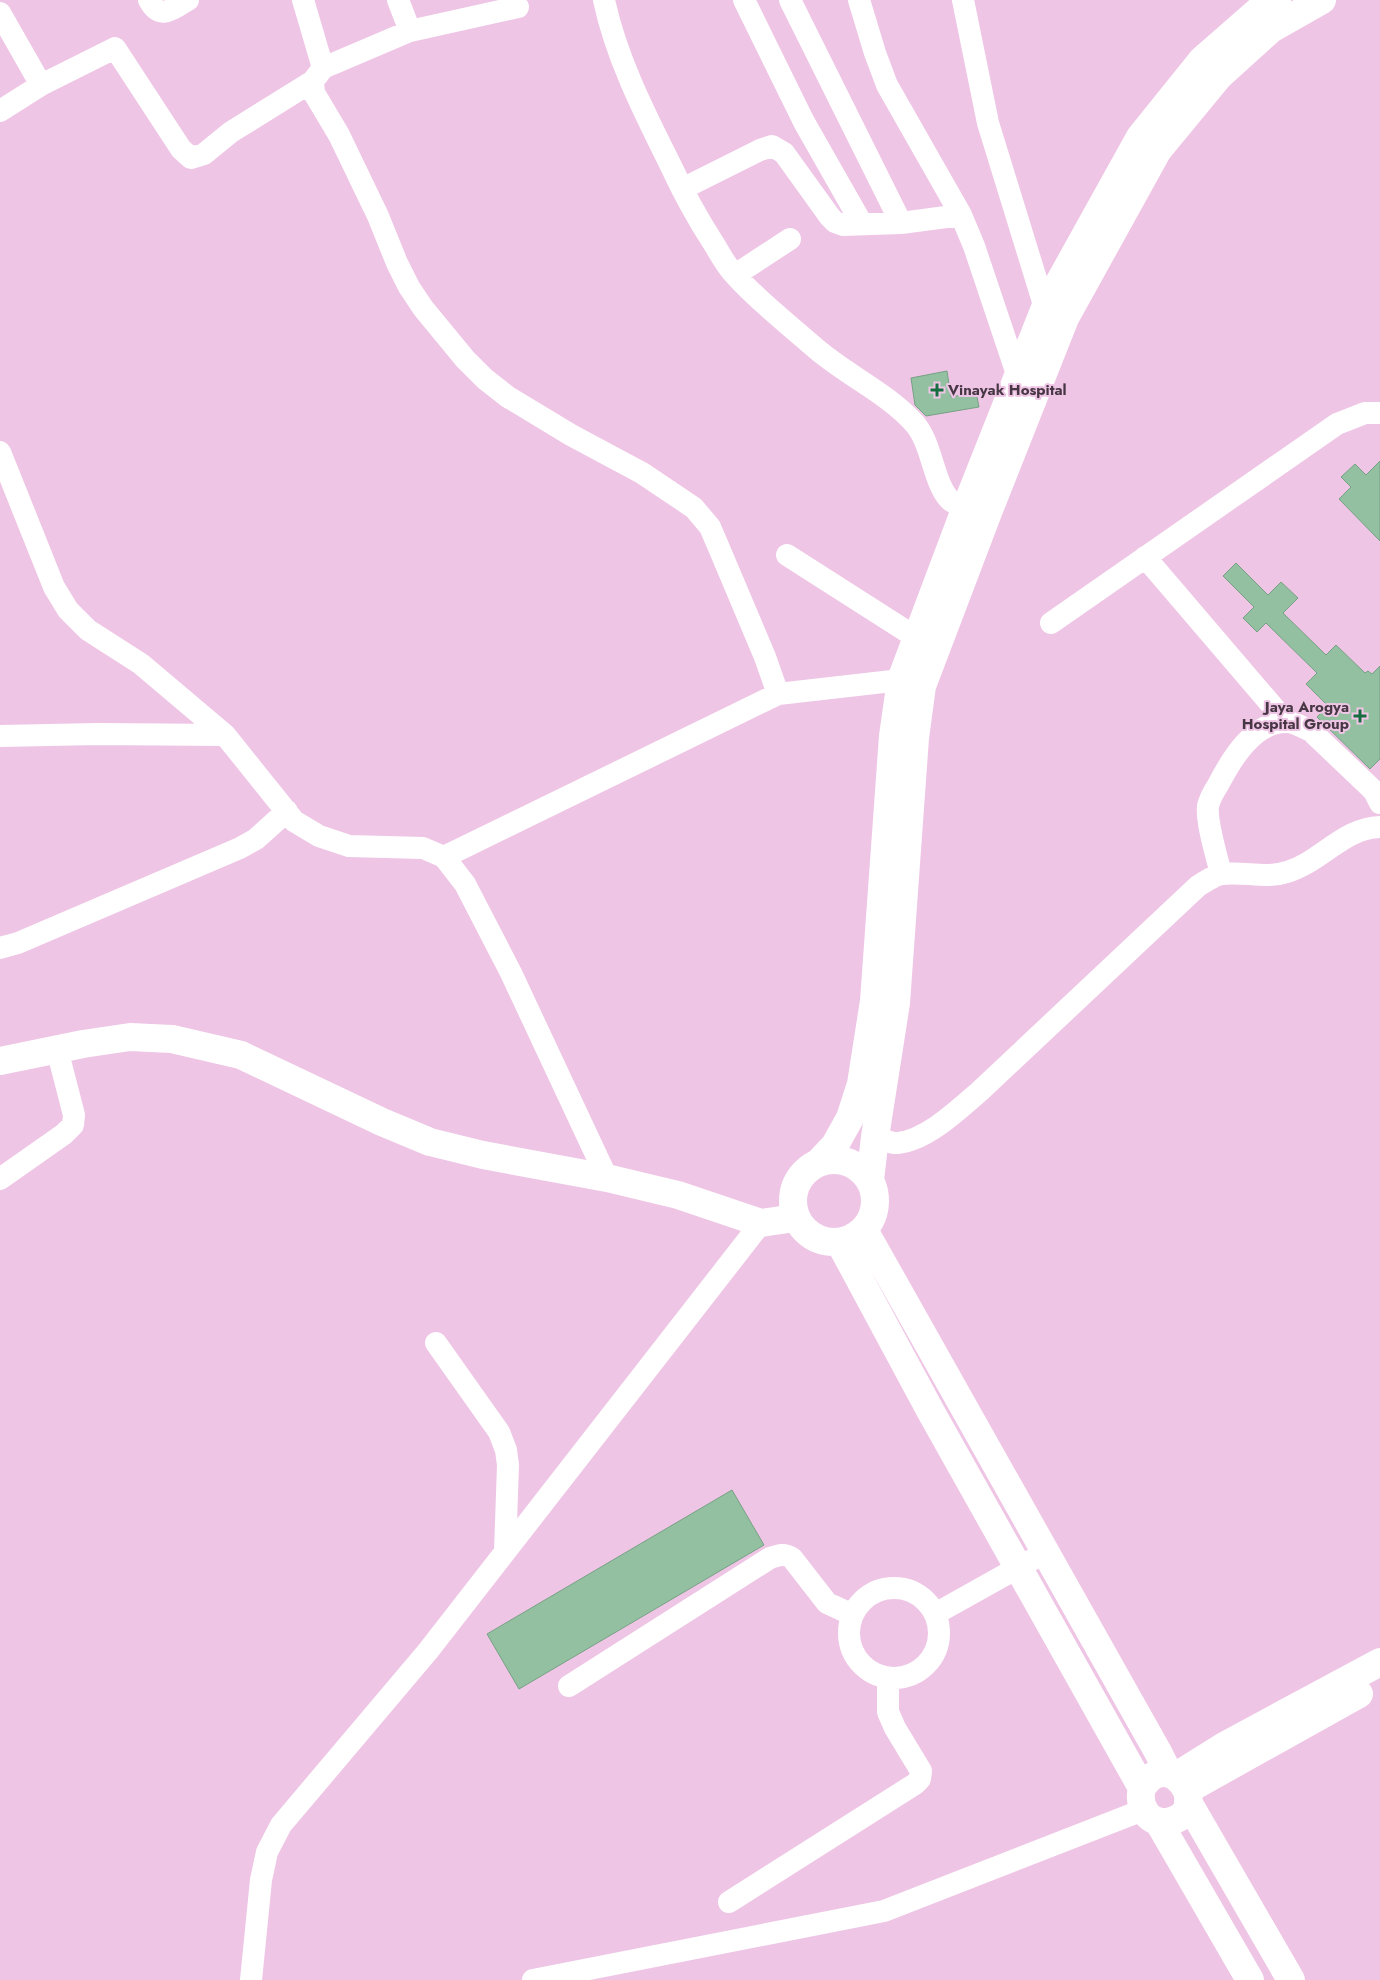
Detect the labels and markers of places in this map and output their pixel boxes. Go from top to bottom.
place label: Vinayak Hospital [947,379,1067,401]
marker: Vinayak Hospital [930,383,944,397]
place label: Jaya Arogya Hospital Group [1242,696,1349,735]
marker: Jaya Arogya Hospital Group [1353,709,1367,723]

